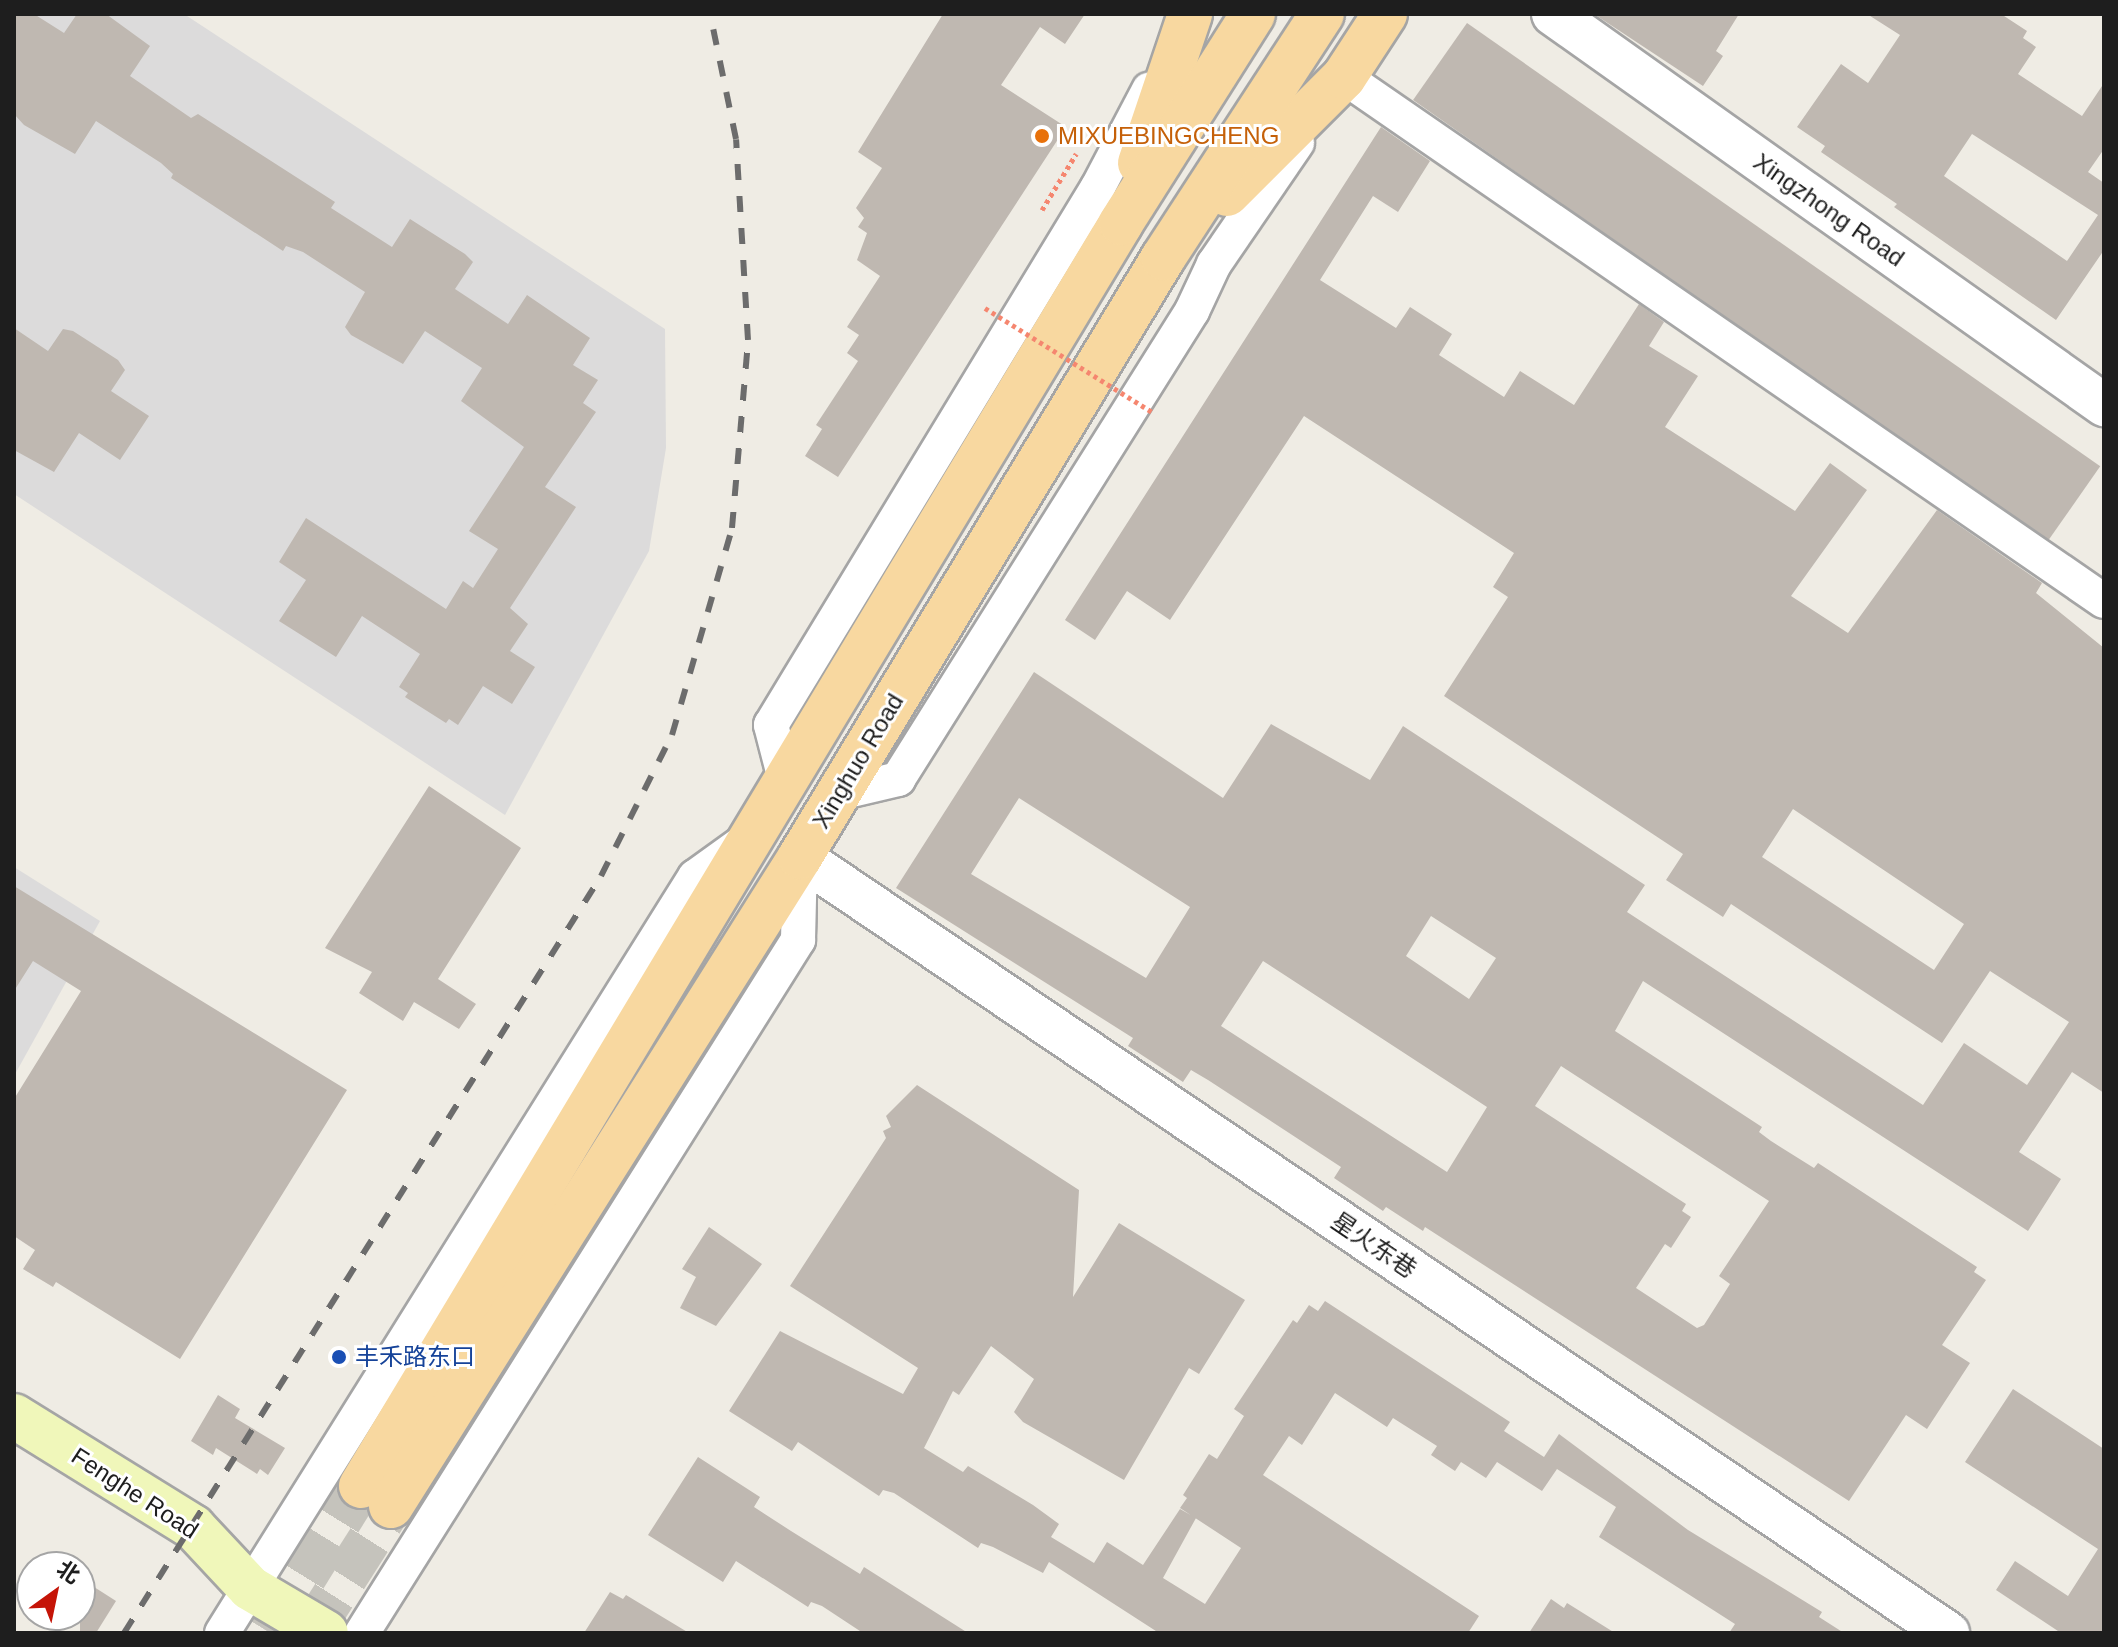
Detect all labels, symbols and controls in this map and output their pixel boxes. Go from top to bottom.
place label: MIXUEBINGCHENG [1058,122,1279,150]
marker: MIXUEBINGCHENG [1033,127,1051,145]
street label: Xingzhong Road [1748,147,1910,273]
street label: Xinghuo Road [806,688,910,834]
street label: 星火东巷 [1326,1206,1422,1284]
place label: 丰禾路东口 [355,1343,475,1371]
marker: 丰禾路东口 [330,1348,348,1366]
street label: Fenghe Road [66,1441,204,1545]
north arrow [16,1551,96,1631]
text: 北 [52,1556,84,1589]

